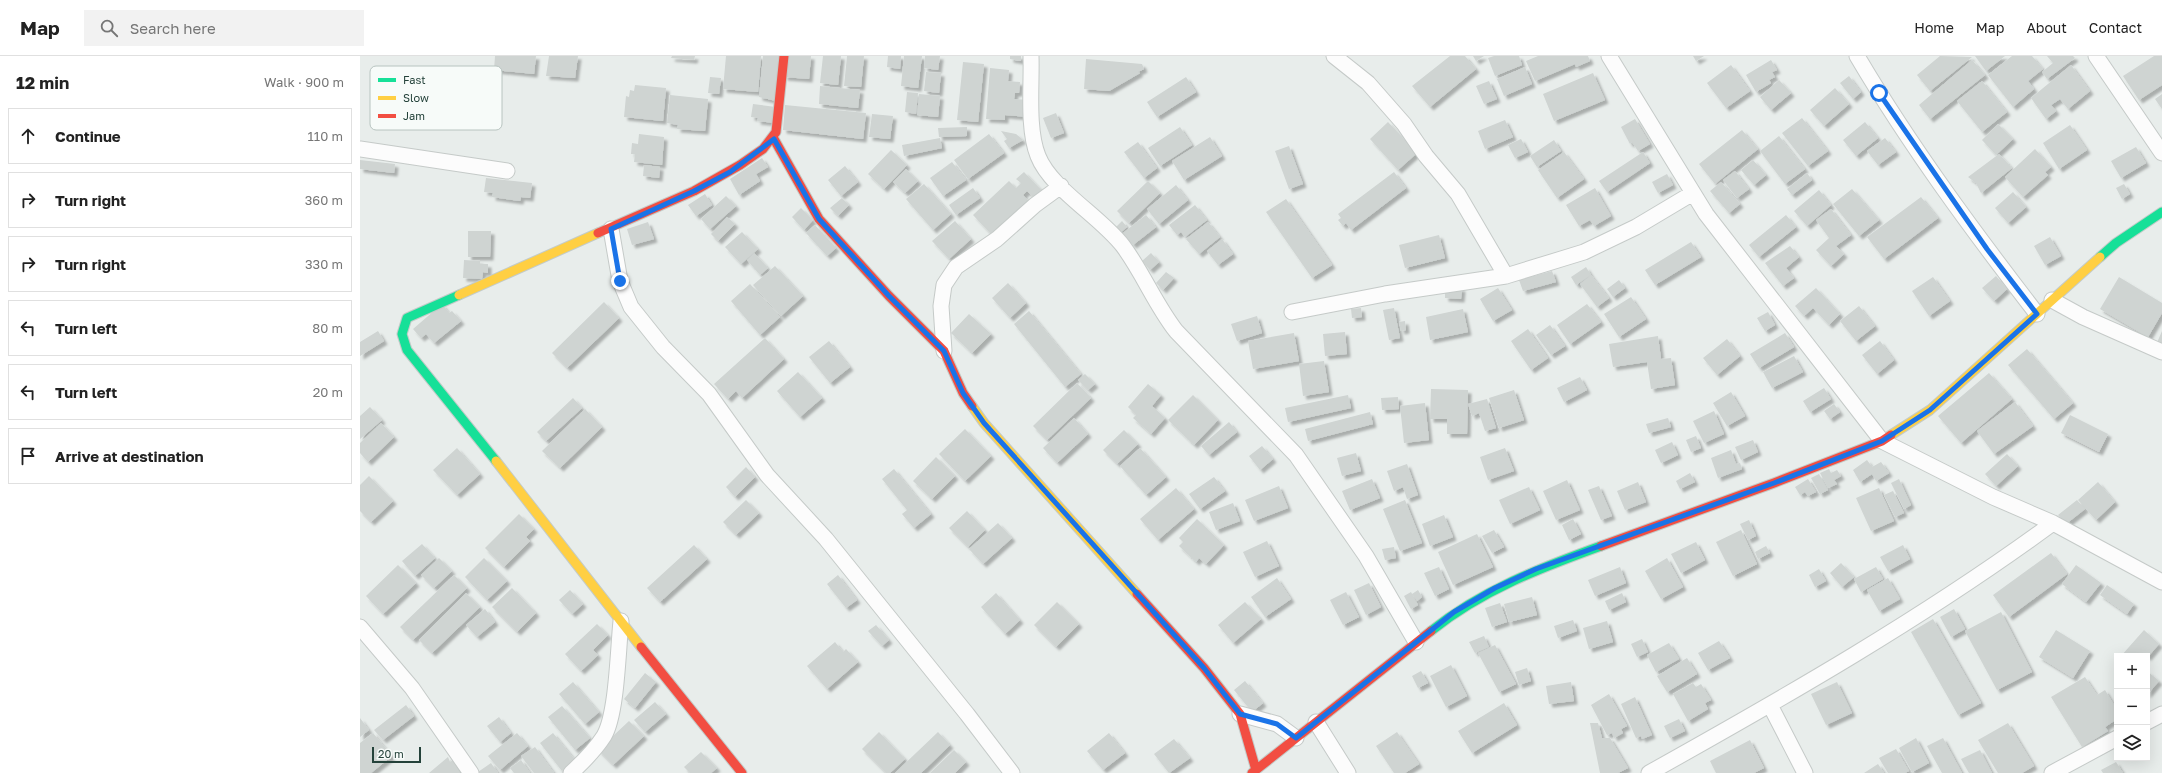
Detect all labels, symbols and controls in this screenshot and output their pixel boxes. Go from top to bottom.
search box [84,10,364,46]
text: Map [20,16,60,39]
icon: search [98,17,120,39]
text: Search here [130,19,216,37]
text: Home [1914,19,1954,36]
text: Map [1976,19,2004,36]
text: About [2026,19,2067,36]
text: Contact [2089,19,2142,36]
legend [370,66,502,130]
text: 12 min [16,72,69,93]
text: Fast [403,73,426,86]
text: Walk · 900 m [264,74,344,90]
route start [1870,84,1888,102]
text: Slow [403,91,429,104]
text: Jam [403,109,425,122]
icon: ahead [17,125,39,147]
text: Continue [55,127,121,145]
text: 110 m [308,128,343,144]
icon: right [17,189,39,211]
text: Turn right [55,191,126,209]
text: 360 m [305,192,343,208]
icon: right [17,253,39,275]
text: Turn right [55,255,126,273]
text: 330 m [305,256,343,272]
route end [611,272,629,290]
icon: left [17,317,39,339]
text: Turn left [55,319,117,337]
text: 80 m [312,320,343,336]
icon: left [17,381,39,403]
text: Turn left [55,383,117,401]
text: 20 m [313,384,343,400]
icon: arrive [17,445,39,467]
text: Arrive at destination [55,447,204,465]
map controls [2114,653,2150,761]
button: + [2114,653,2150,689]
button: − [2114,689,2150,725]
button: layers [2114,725,2150,761]
scale bar [372,745,421,764]
text: 20 m [378,747,404,760]

